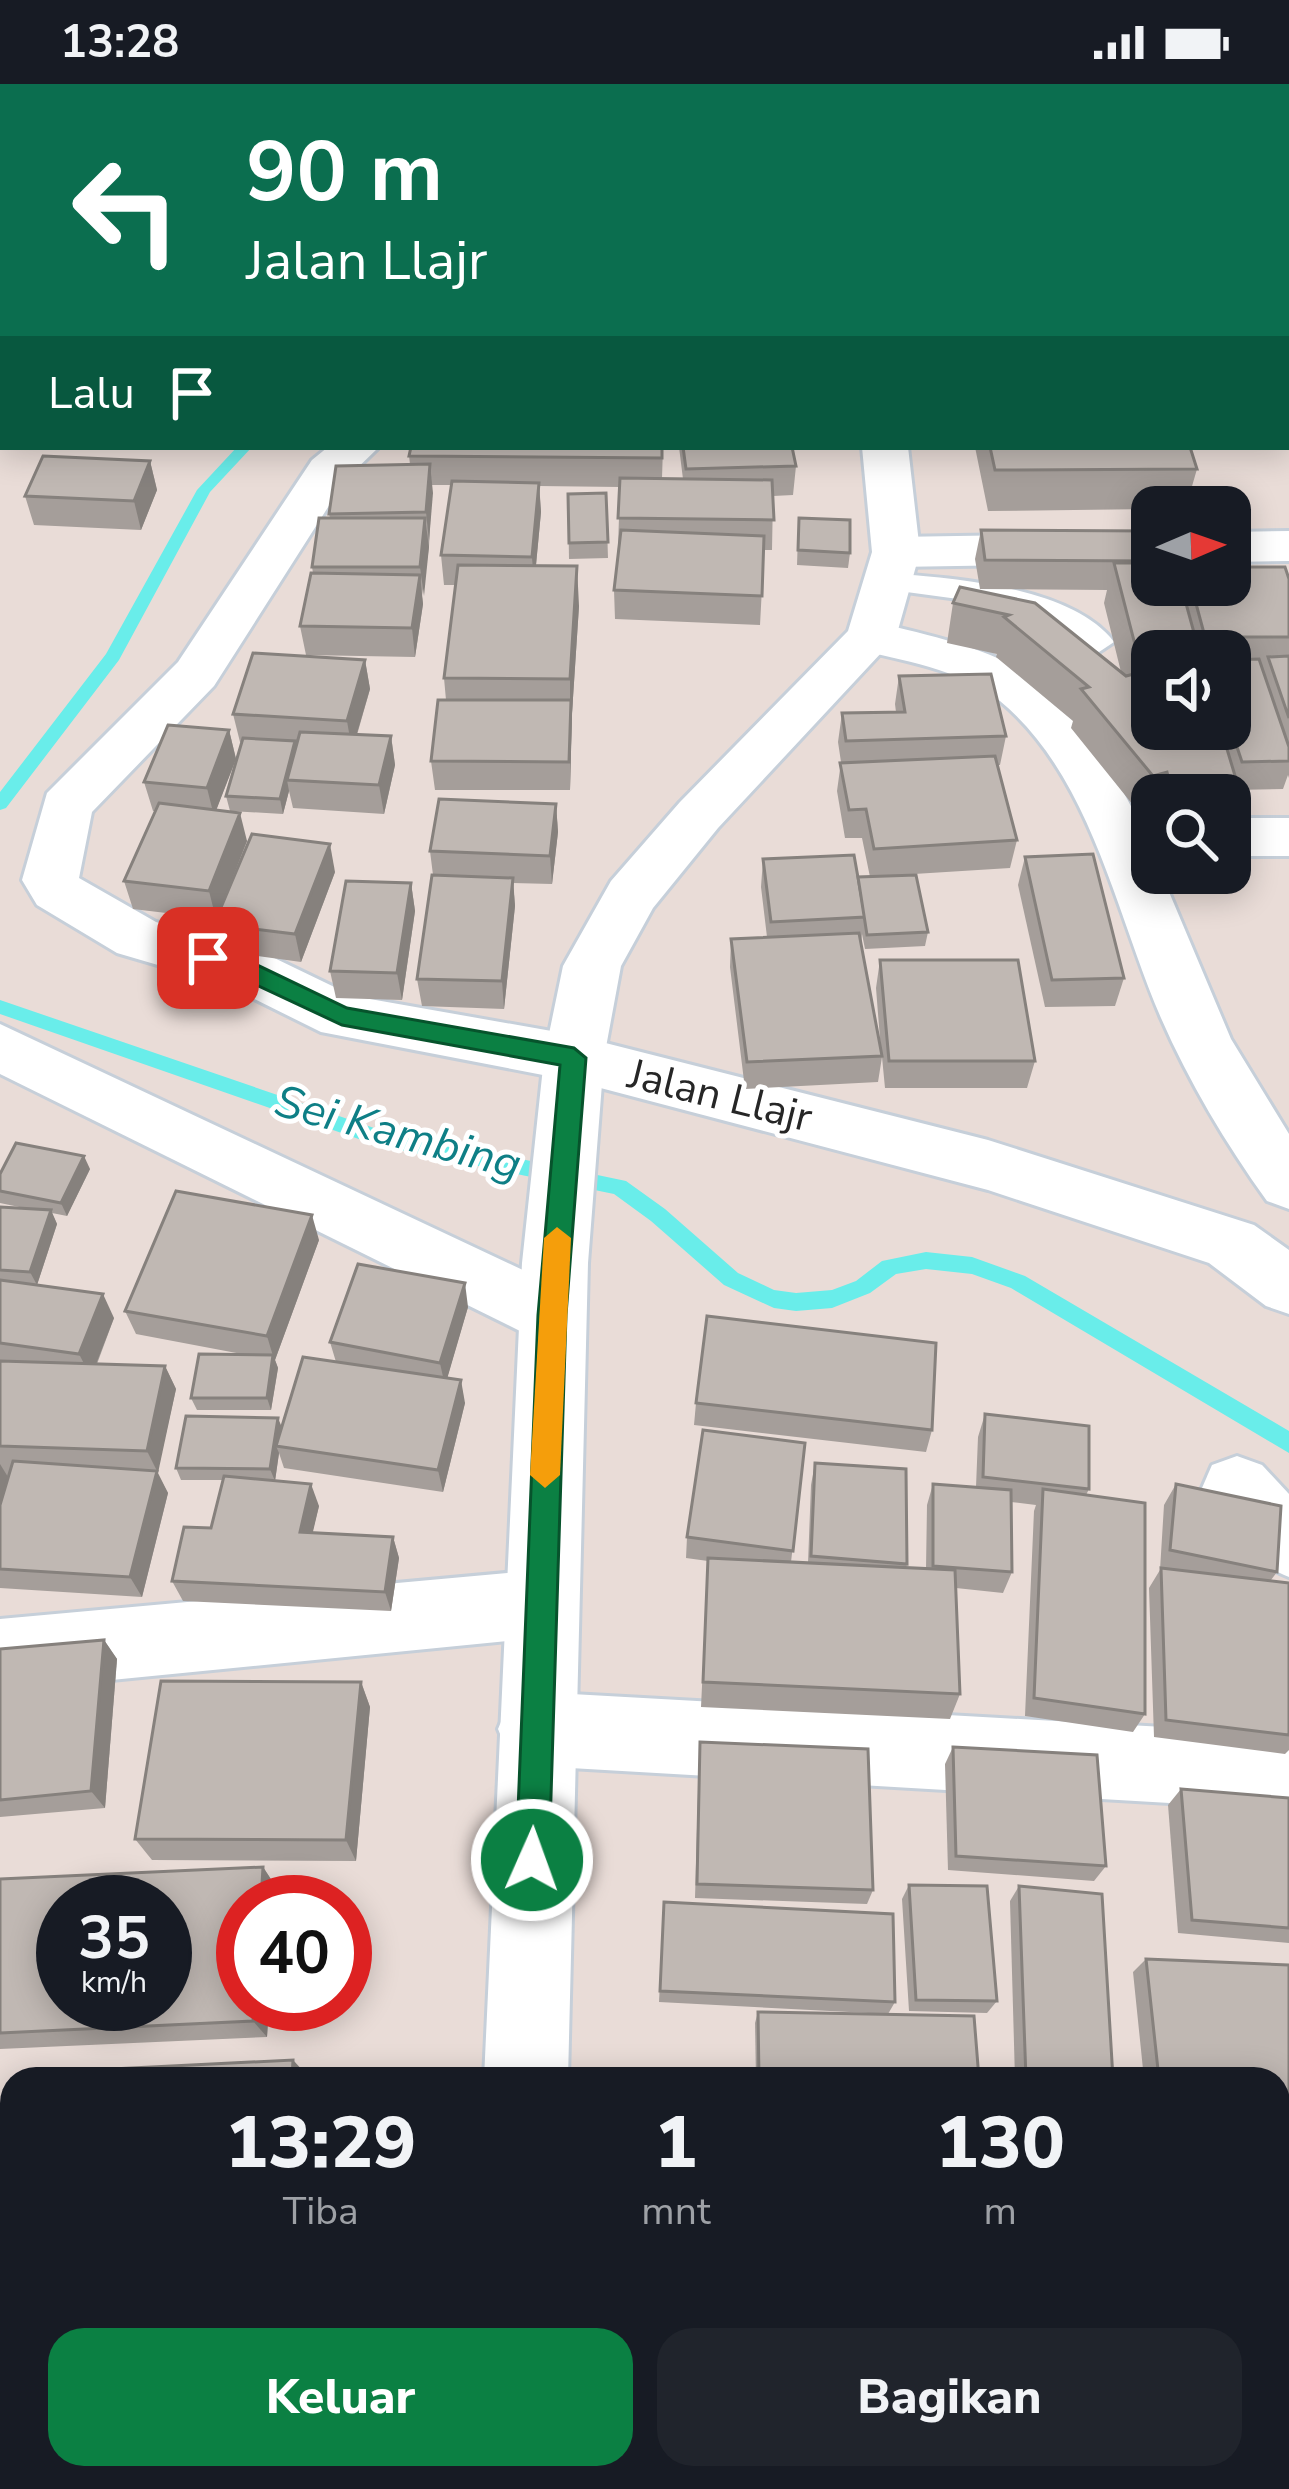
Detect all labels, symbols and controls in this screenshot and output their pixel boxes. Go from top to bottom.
text: 13:28 [60,12,179,73]
text: 90 m [246,115,443,230]
icon: left [48,132,204,288]
text: Jalan Llajr [246,224,487,298]
icon: arrive [159,360,225,426]
text: Lalu [48,363,135,424]
north arrow [1131,486,1251,606]
map controls [1131,486,1251,894]
button: sound [1131,630,1251,750]
button: search [1131,774,1251,894]
pin [157,907,259,1009]
icon: arrive [175,925,241,991]
street label: Jalan Llajr [621,1045,818,1146]
water label: Sei Kambing [268,1071,528,1195]
position arrow [469,1797,595,1923]
speed limit sign: 40 [216,1875,372,2031]
text: 35 [78,1897,150,1979]
text: km/h [81,1962,147,2003]
text: 13:29 [225,2094,416,2192]
text: 1 [654,2094,698,2192]
text: 130 [935,2094,1065,2192]
text: Tiba [283,2185,359,2238]
text: mnt [641,2185,711,2238]
text: m [984,2185,1017,2238]
button: Keluar [48,2328,633,2466]
button: Bagikan [657,2328,1242,2466]

